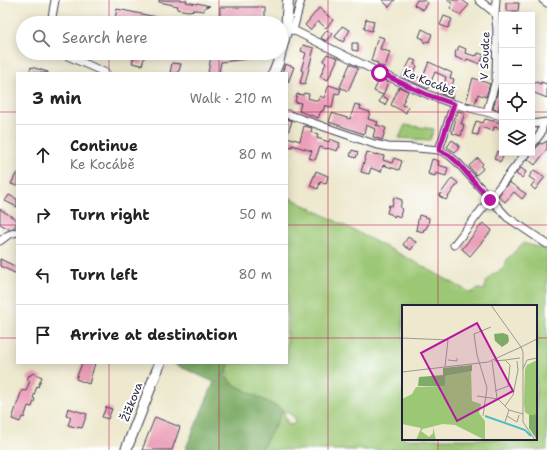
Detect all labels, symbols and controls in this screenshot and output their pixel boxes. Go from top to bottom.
map controls [499,12,535,156]
button: + [499,12,535,48]
search box [16,16,288,60]
icon: search [30,27,52,49]
text: Search here [62,28,148,48]
street label: V Soudce [477,31,493,81]
button: − [499,48,535,84]
route start [371,64,389,82]
street label: Ke Kocábě [401,65,457,99]
button: locate [499,84,535,120]
text: 3 min [32,87,82,109]
text: Walk · 210 m [190,90,272,107]
button: layers [499,120,535,156]
text: Continue [70,136,138,156]
icon: ahead [32,144,54,166]
text: 80 m [238,146,272,163]
text: Ke Kocábě [70,156,135,173]
route end [481,191,499,209]
icon: right [32,204,54,226]
text: Turn right [70,205,150,225]
text: 50 m [239,206,272,223]
icon: left [32,264,54,286]
text: Turn left [70,265,138,285]
text: 80 m [238,266,272,283]
inset map [402,305,537,440]
icon: arrive [32,324,54,346]
text: Arrive at destination [70,325,238,345]
street label: Žižkova [117,380,146,424]

